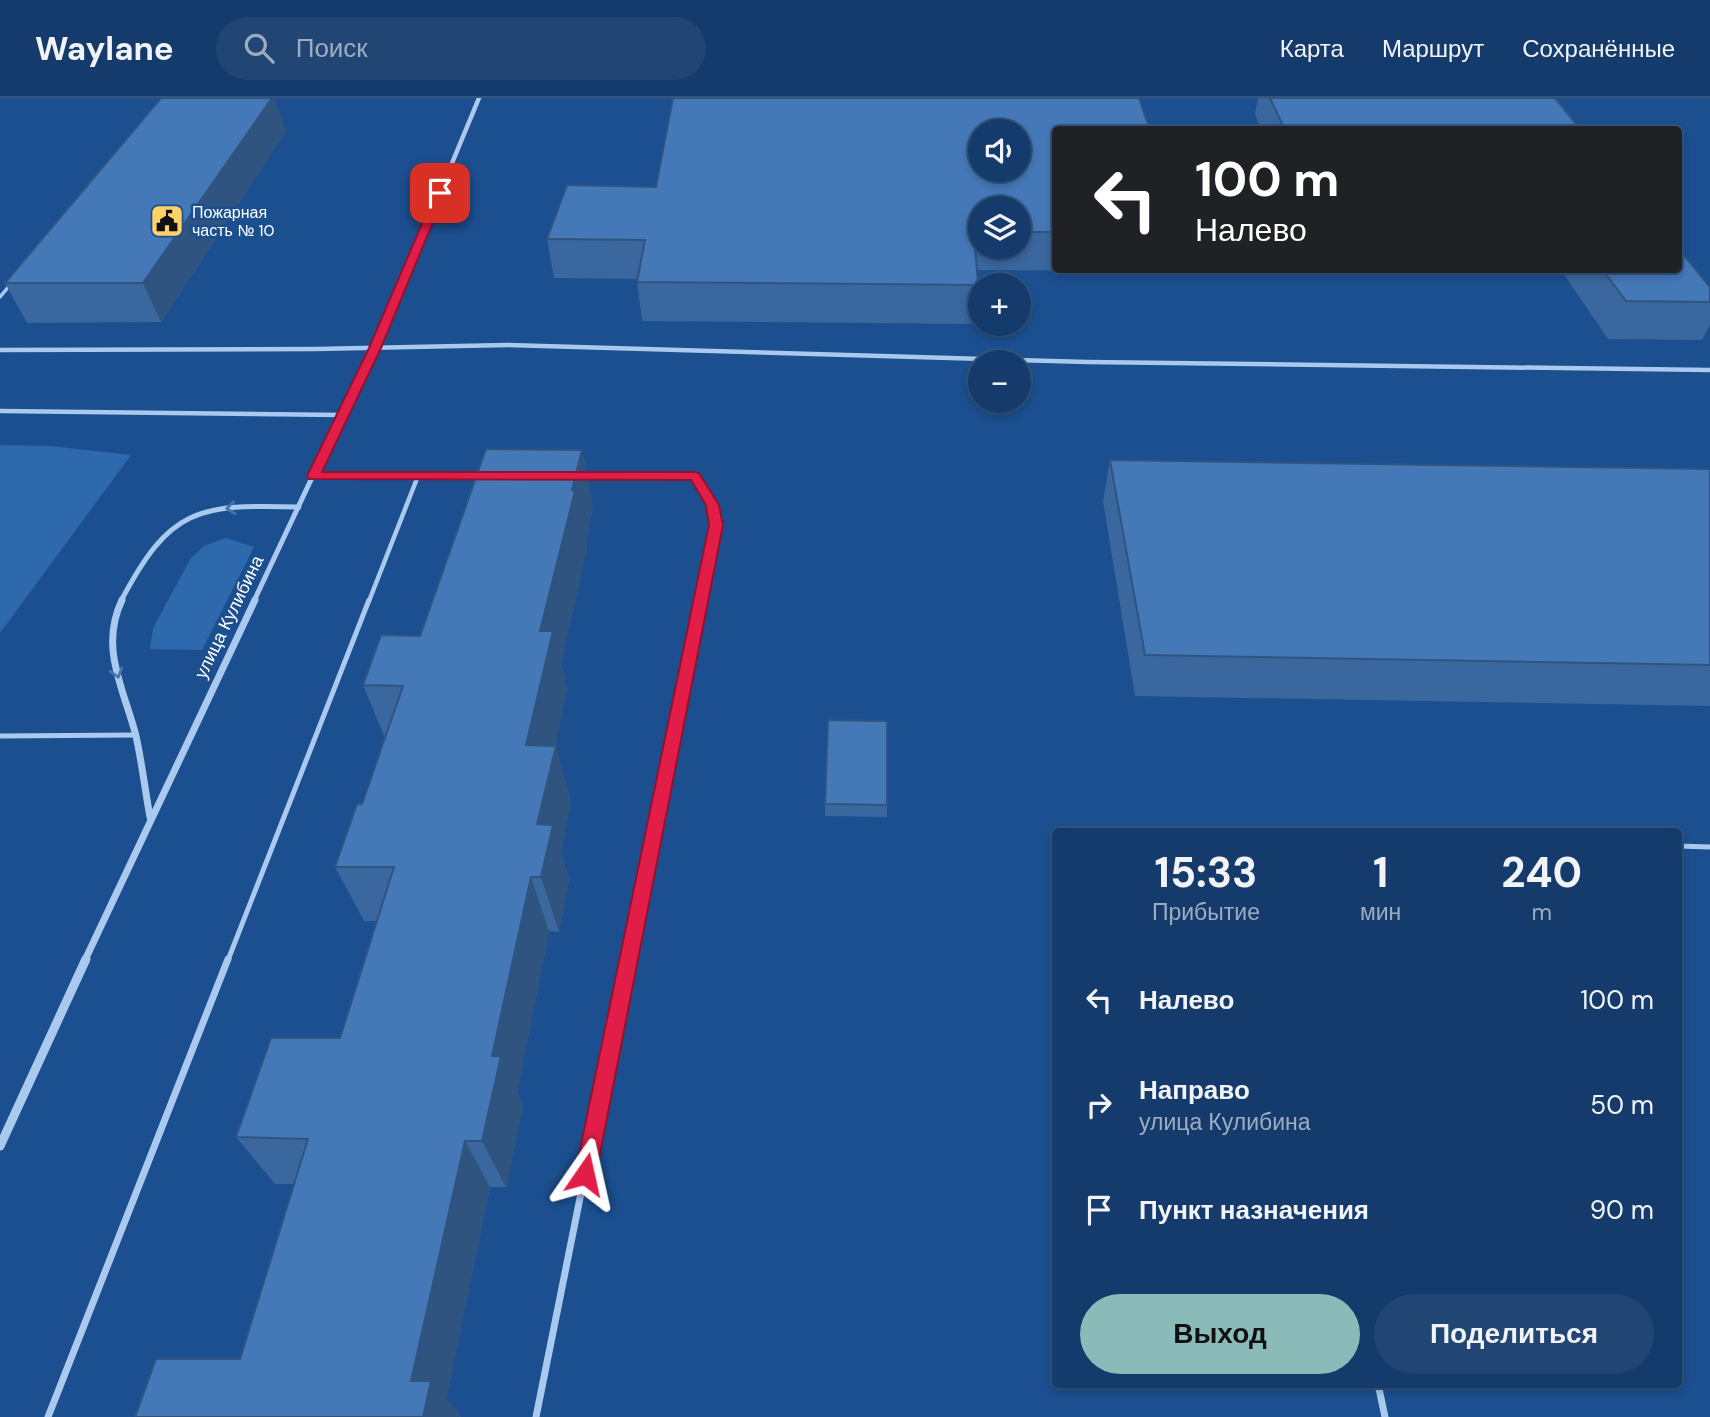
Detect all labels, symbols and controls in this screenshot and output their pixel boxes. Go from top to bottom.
search box [216,17,706,80]
text: Waylane [35,27,174,70]
icon: search [240,29,278,67]
text: Поиск [296,31,368,65]
text: Карта [1280,33,1344,64]
text: Маршрут [1382,33,1484,64]
text: Сохранённые [1522,33,1675,64]
map controls [968,119,1031,413]
button: sound [968,119,1031,182]
text: 100 m [1195,147,1339,211]
icon: left [1080,154,1171,245]
pin [410,163,470,223]
icon: arrive [421,174,459,212]
button: layers [968,196,1031,259]
public building icon: Пожарная часть № 10 [148,202,186,240]
place label: Пожарная часть № 10 [192,202,275,241]
text: Налево [1195,209,1307,251]
button: + [968,273,1031,336]
button: − [968,350,1031,413]
one-way arrow [225,500,236,515]
street label: улица Кулибина [189,551,270,683]
one-way arrow [108,667,123,679]
text: 15:33 [1155,845,1257,900]
text: 1 [1373,845,1388,900]
text: 240 [1501,845,1582,900]
text: Прибытие [1152,897,1260,927]
text: мин [1360,897,1401,927]
text: m [1531,897,1552,927]
icon: left [1080,981,1118,1019]
text: Налево [1139,983,1234,1017]
text: 100 m [1580,983,1654,1017]
text: Направо [1139,1073,1250,1107]
icon: right [1080,1086,1118,1124]
text: 50 m [1590,1088,1654,1122]
text: улица Кулибина [1139,1107,1311,1137]
position arrow [548,1137,622,1211]
icon: arrive [1080,1191,1118,1229]
text: Пункт назначения [1139,1193,1369,1227]
text: 90 m [1590,1193,1654,1227]
button: Выход [1080,1294,1360,1374]
button: Поделиться [1374,1294,1654,1374]

